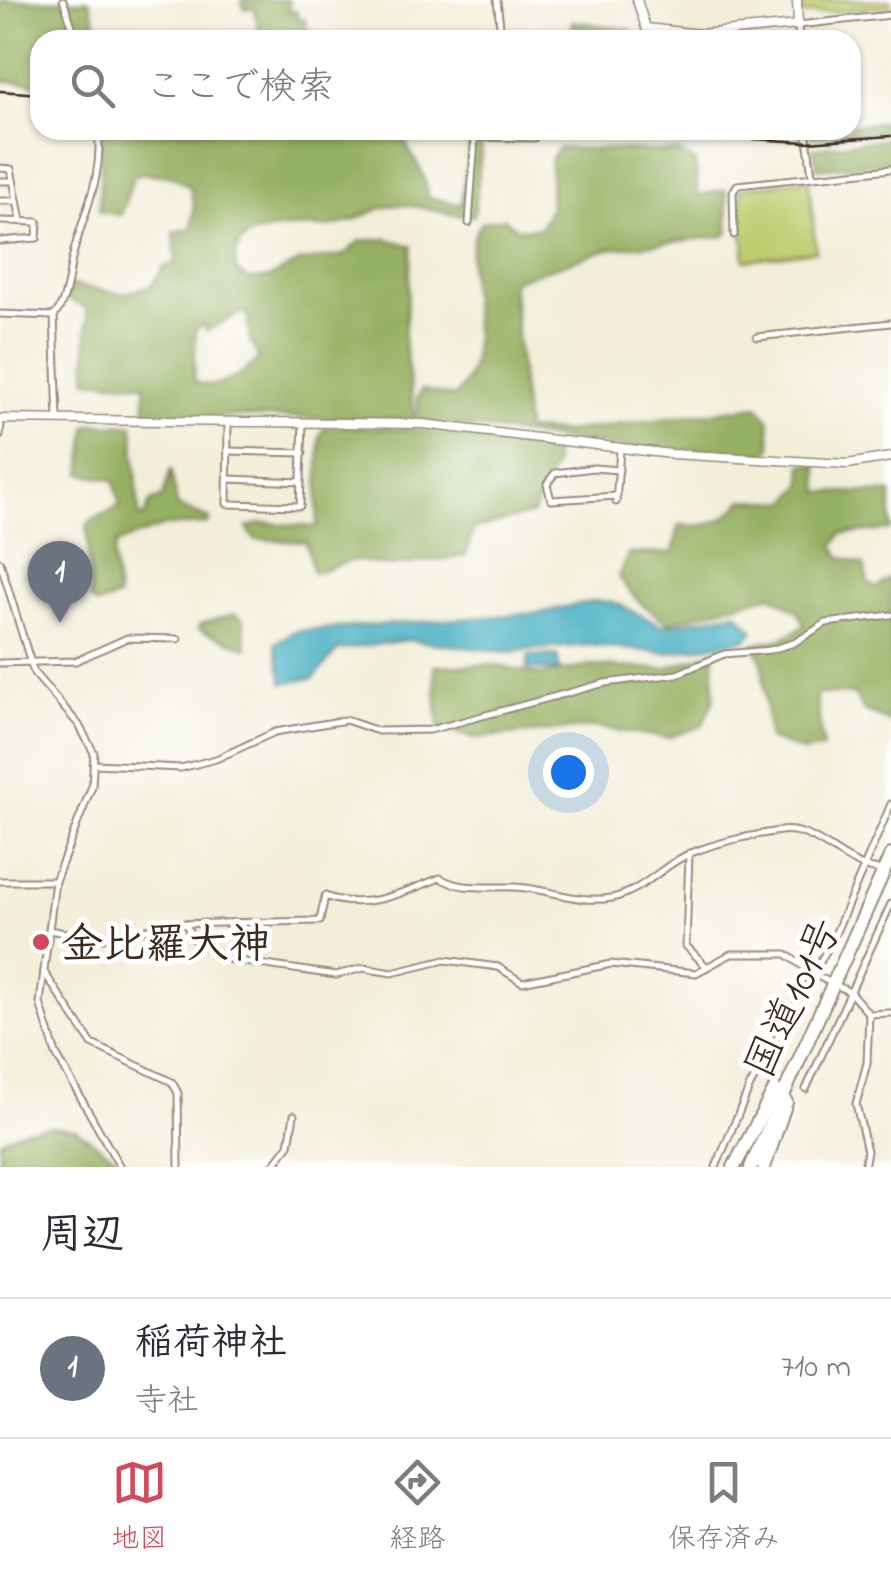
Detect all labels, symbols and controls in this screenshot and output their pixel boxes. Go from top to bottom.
search box [30,30,861,140]
icon: search [65,58,120,113]
text: ここで検索 [145,61,335,117]
pin: 1 [28,540,92,623]
your location [543,747,594,798]
street label: 国道101号 [731,909,859,1089]
place label: 金比羅大神 [61,916,271,977]
marker: 金比羅大神 [30,931,52,953]
text: 周辺 [40,1206,124,1267]
text: 稲荷神社 [135,1317,287,1373]
text: 1 [67,1345,78,1392]
text: 710 m [781,1345,851,1392]
text: 寺社 [135,1379,199,1426]
tab: 地図 [111,1455,167,1561]
tab: 経路 [389,1455,446,1561]
tab: 保存済み [668,1455,780,1561]

